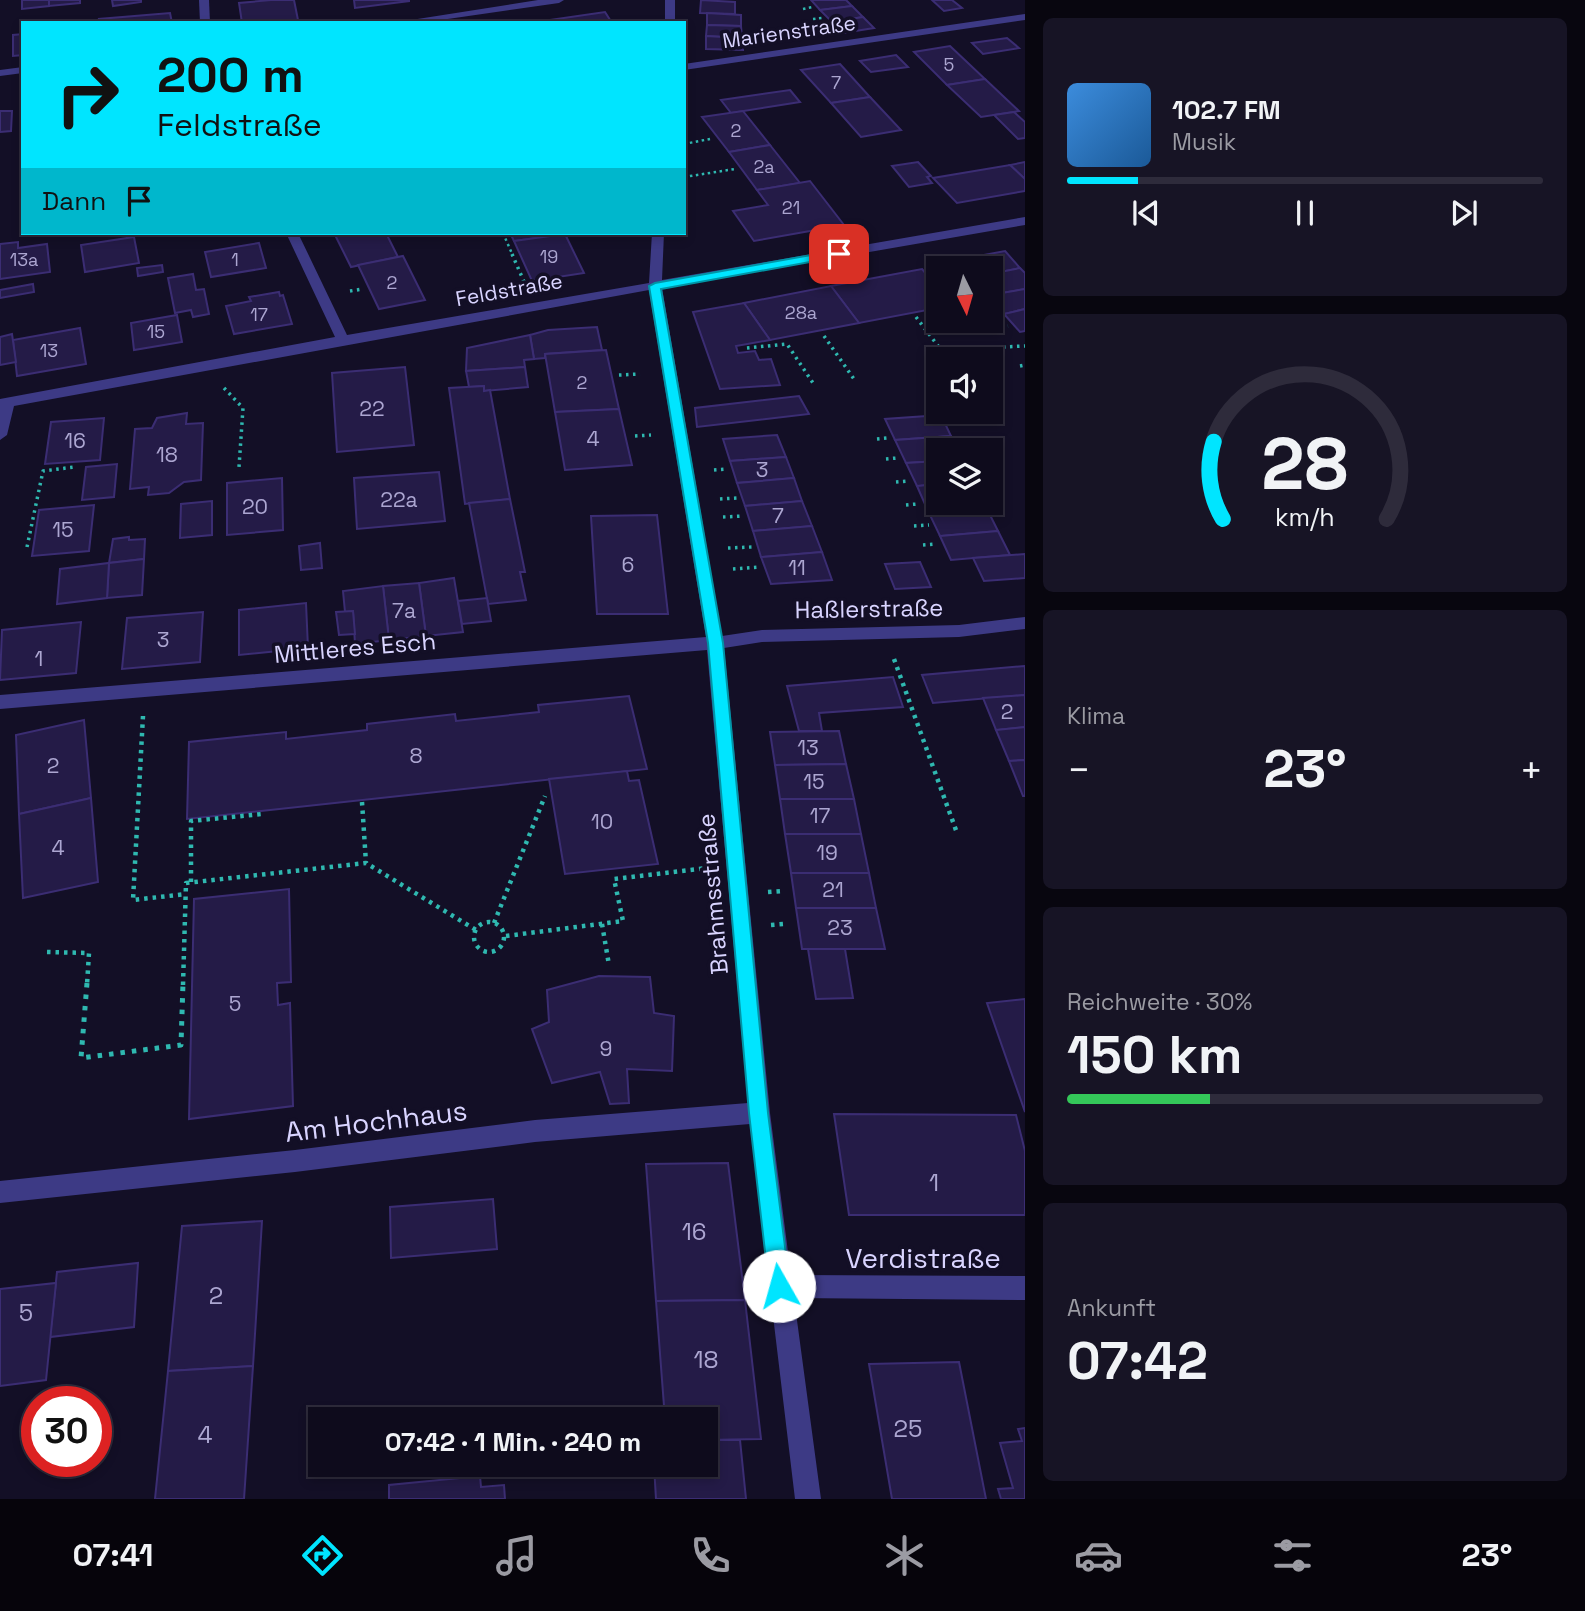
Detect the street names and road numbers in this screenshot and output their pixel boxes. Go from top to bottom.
street label: Marienstraße [721,9,857,54]
street label: Feldstraße [453,267,564,312]
street label: Haßlerstraße [794,592,944,625]
street label: Mittleres Esch [273,625,437,670]
street label: Brahmsstraße [690,812,735,976]
street label: Am Hochhaus [283,1092,469,1150]
street label: Verdistraße [845,1240,1001,1276]

